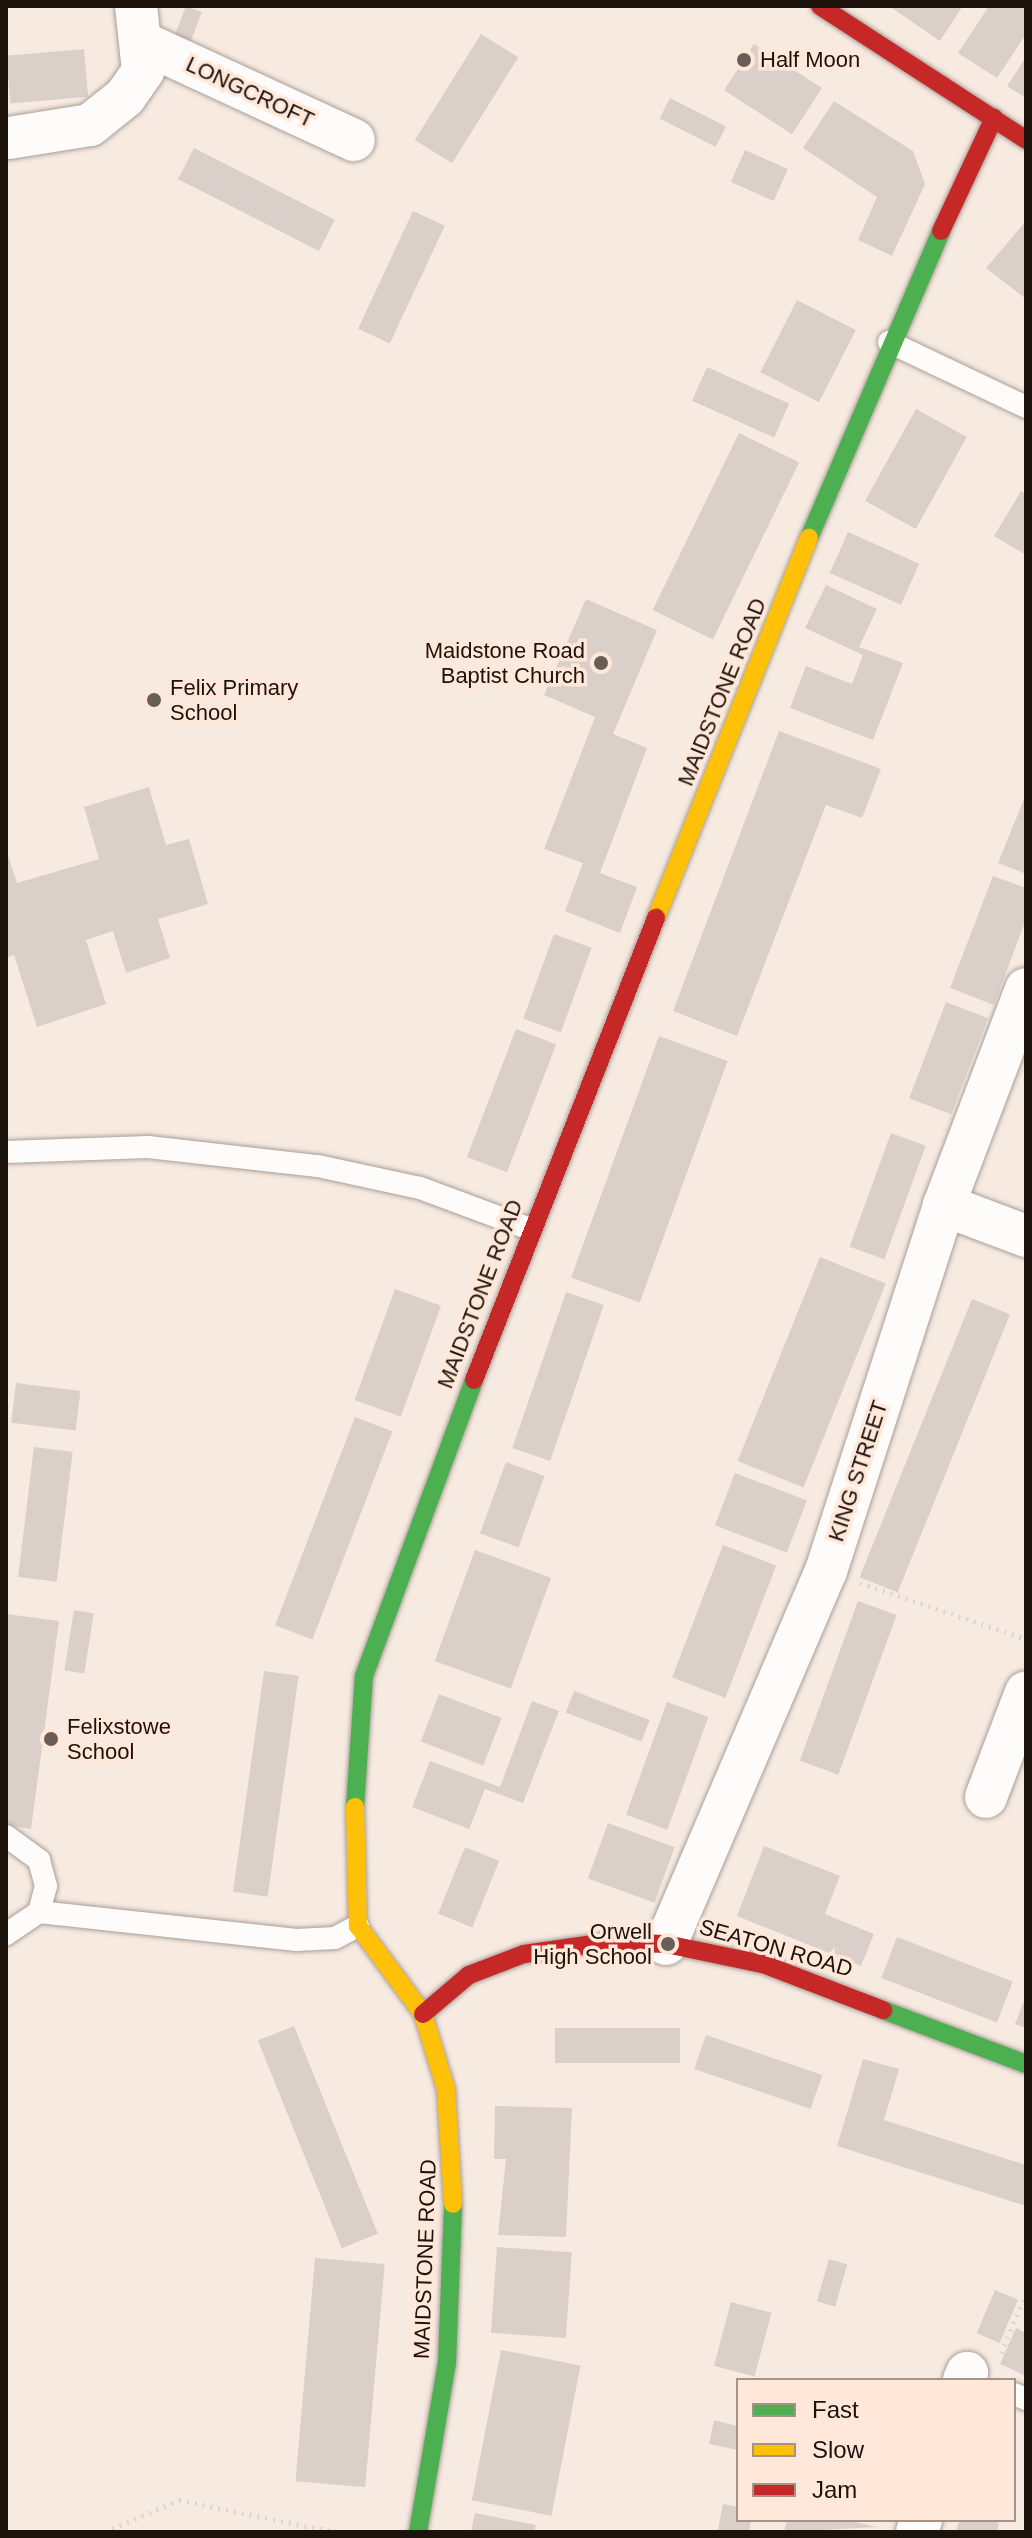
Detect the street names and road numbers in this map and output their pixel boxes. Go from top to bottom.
street label: LONGCROFT [182,51,318,133]
street label: MAIDSTONE ROAD [672,594,772,790]
street label: MAIDSTONE ROAD [432,1196,528,1392]
street label: KING STREET [823,1397,893,1545]
street label: SEATON ROAD [696,1914,856,1982]
street label: MAIDSTONE ROAD [408,2159,442,2359]

